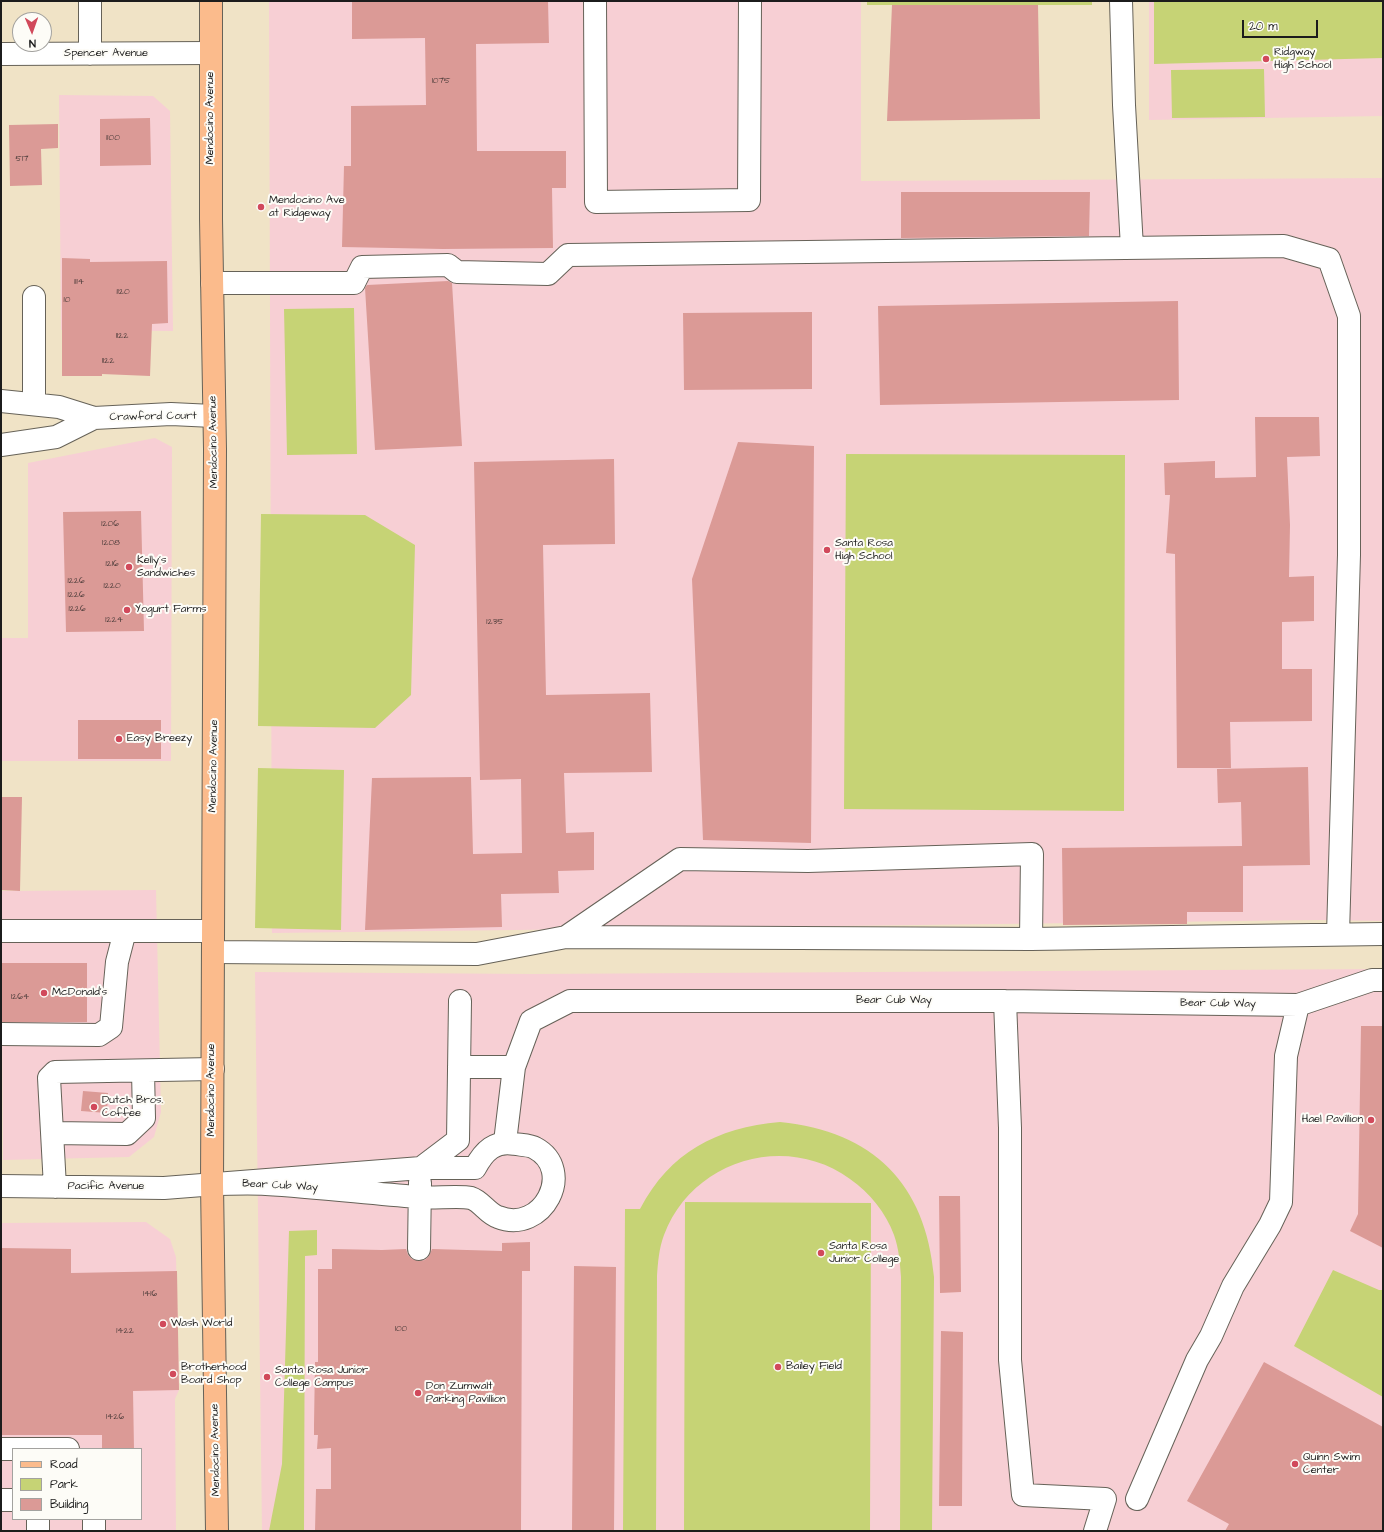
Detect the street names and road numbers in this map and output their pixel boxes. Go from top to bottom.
street label: Spencer Avenue [64,47,148,61]
street label: Mendocino Avenue [204,72,218,164]
street label: Mendocino Avenue [207,395,221,489]
street label: Crawford Court [109,410,197,424]
street label: Mendocino Avenue [207,719,221,813]
street label: Bear Cub Way [856,994,932,1008]
street label: Bear Cub Way [1180,997,1256,1011]
street label: Mendocino Avenue [205,1044,219,1136]
street label: Bear Cub Way [242,1177,318,1195]
street label: Pacific Avenue [68,1180,144,1194]
street label: Mendocino Avenue [209,1403,223,1497]

